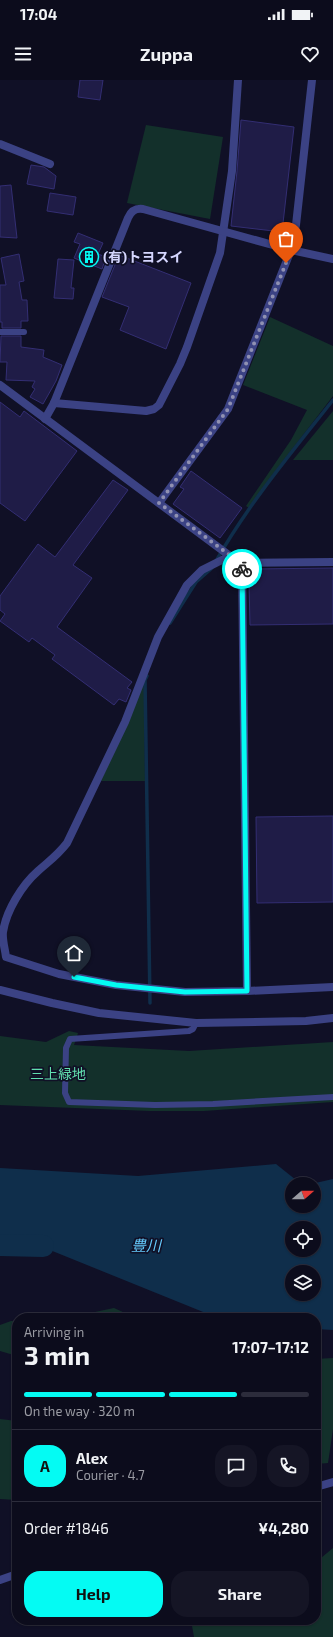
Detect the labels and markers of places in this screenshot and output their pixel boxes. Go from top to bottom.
pin [269,222,303,263]
building icon: (有)トヨスイ [78,246,100,268]
place label: (有)トヨスイ [103,248,183,265]
pin [57,936,91,977]

